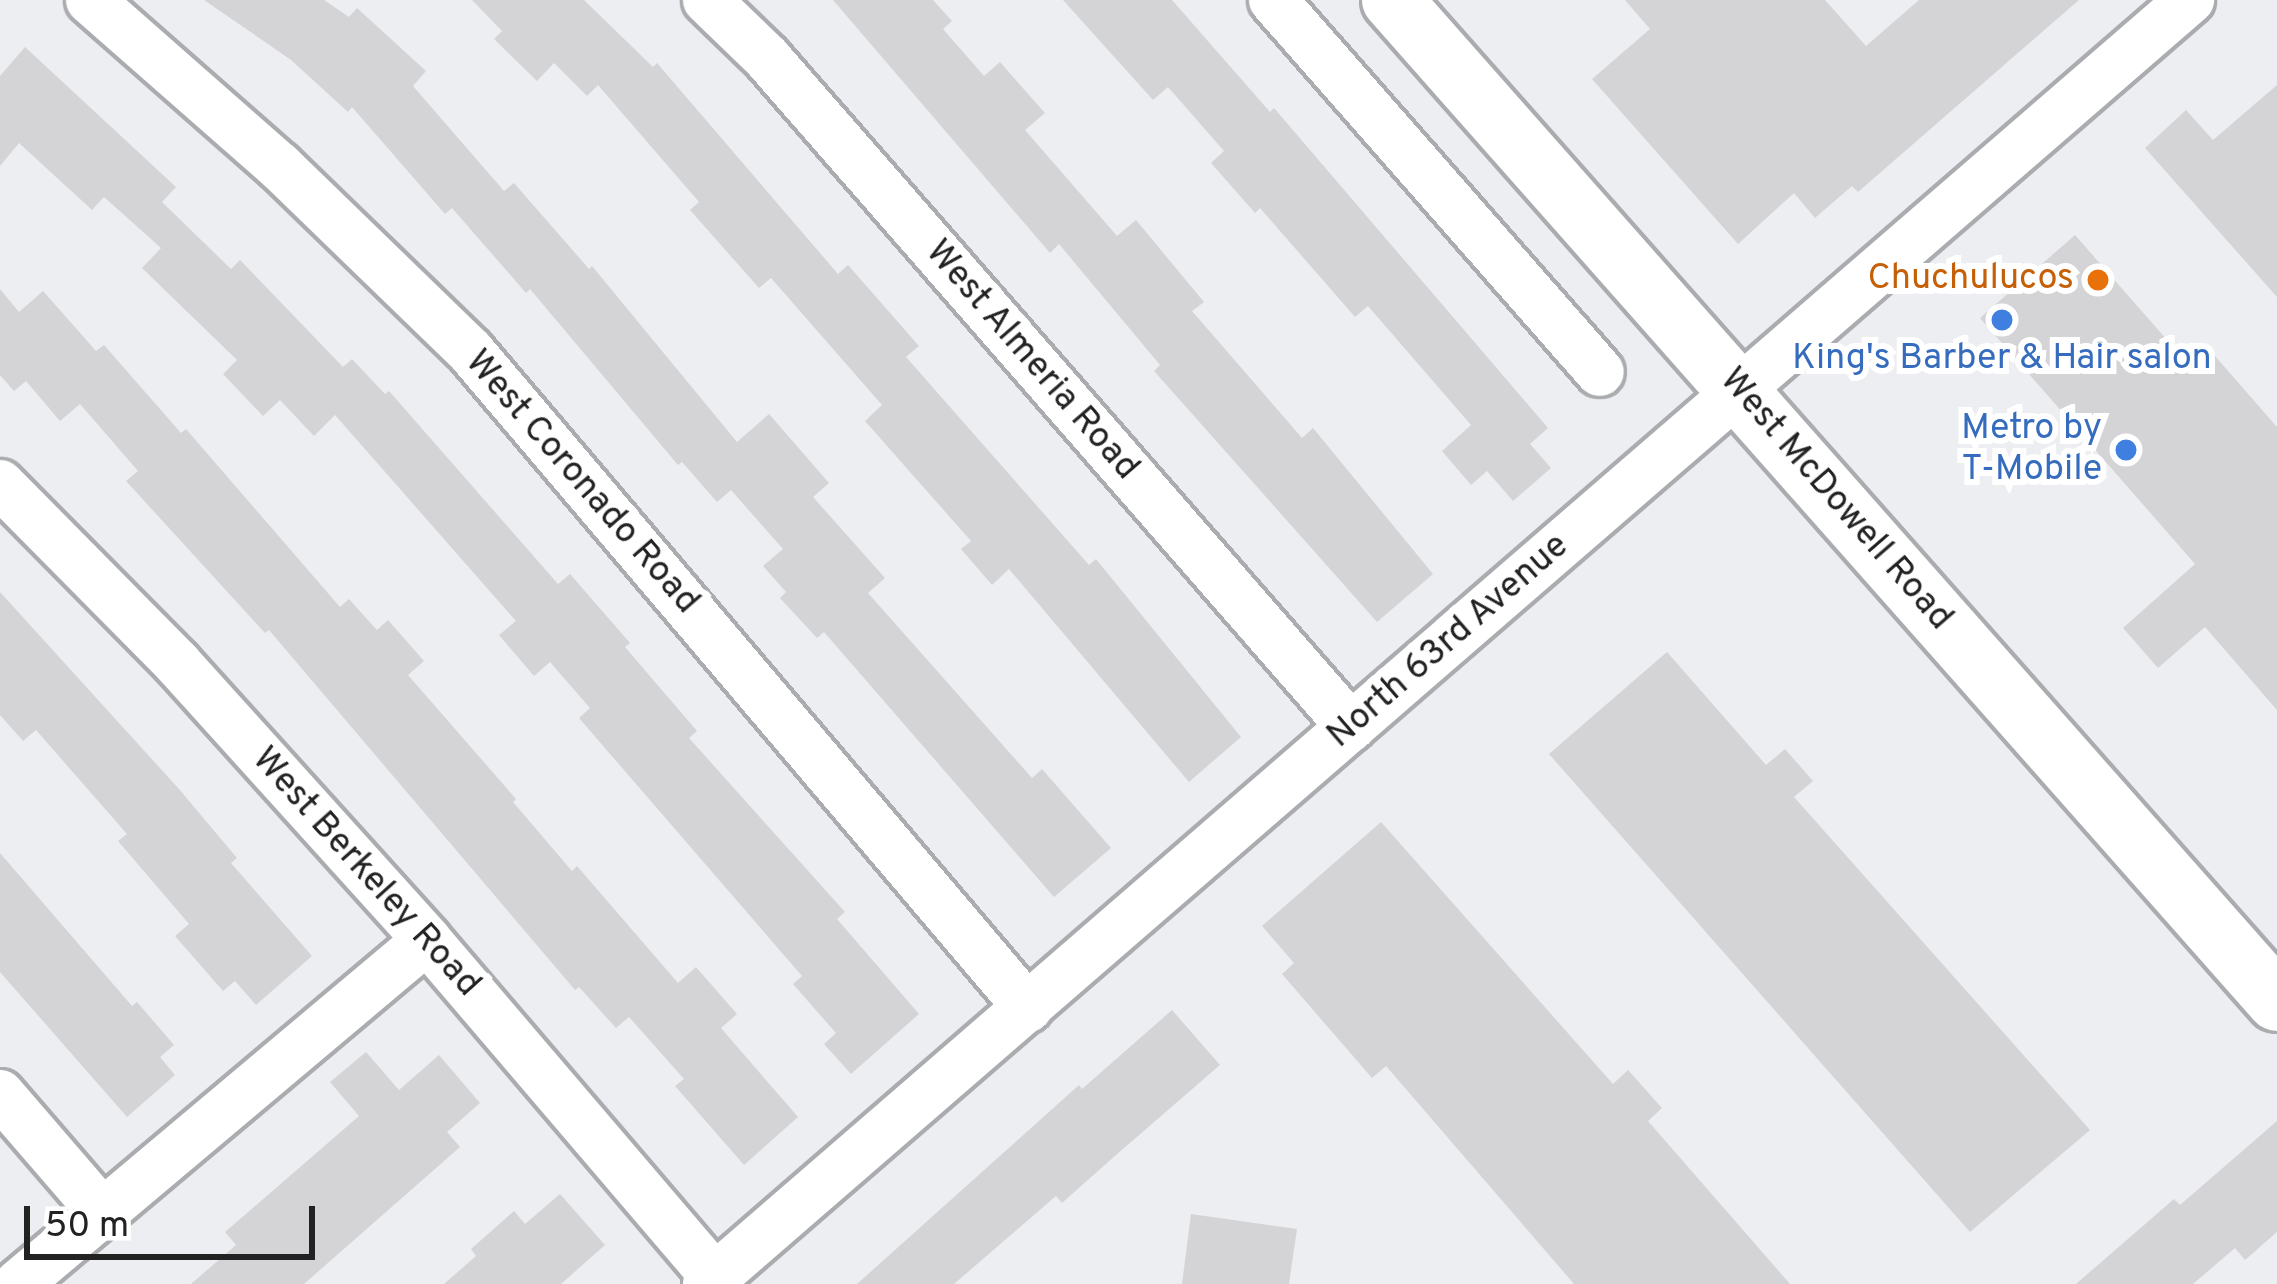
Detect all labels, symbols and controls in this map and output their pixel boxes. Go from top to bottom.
street label: West Almeria Road [914,232,1148,490]
place label: Chuchulucos [1867,258,2074,302]
marker: Chuchulucos [2085,267,2111,293]
marker: King's Barber & Hair salon [1989,307,2015,333]
place label: King's Barber & Hair salon [1792,338,2212,382]
street label: West Coronado Road [455,342,707,624]
street label: West McDowell Road [1709,360,1961,640]
place label: Metro by T-Mobile [1961,407,2102,492]
marker: Metro by T-Mobile [2113,437,2139,463]
street label: North 63rd Avenue [1319,525,1579,759]
street label: West Berkeley Road [242,739,488,1007]
scale bar [30,1182,321,1256]
text: 50 m [45,1204,129,1250]

